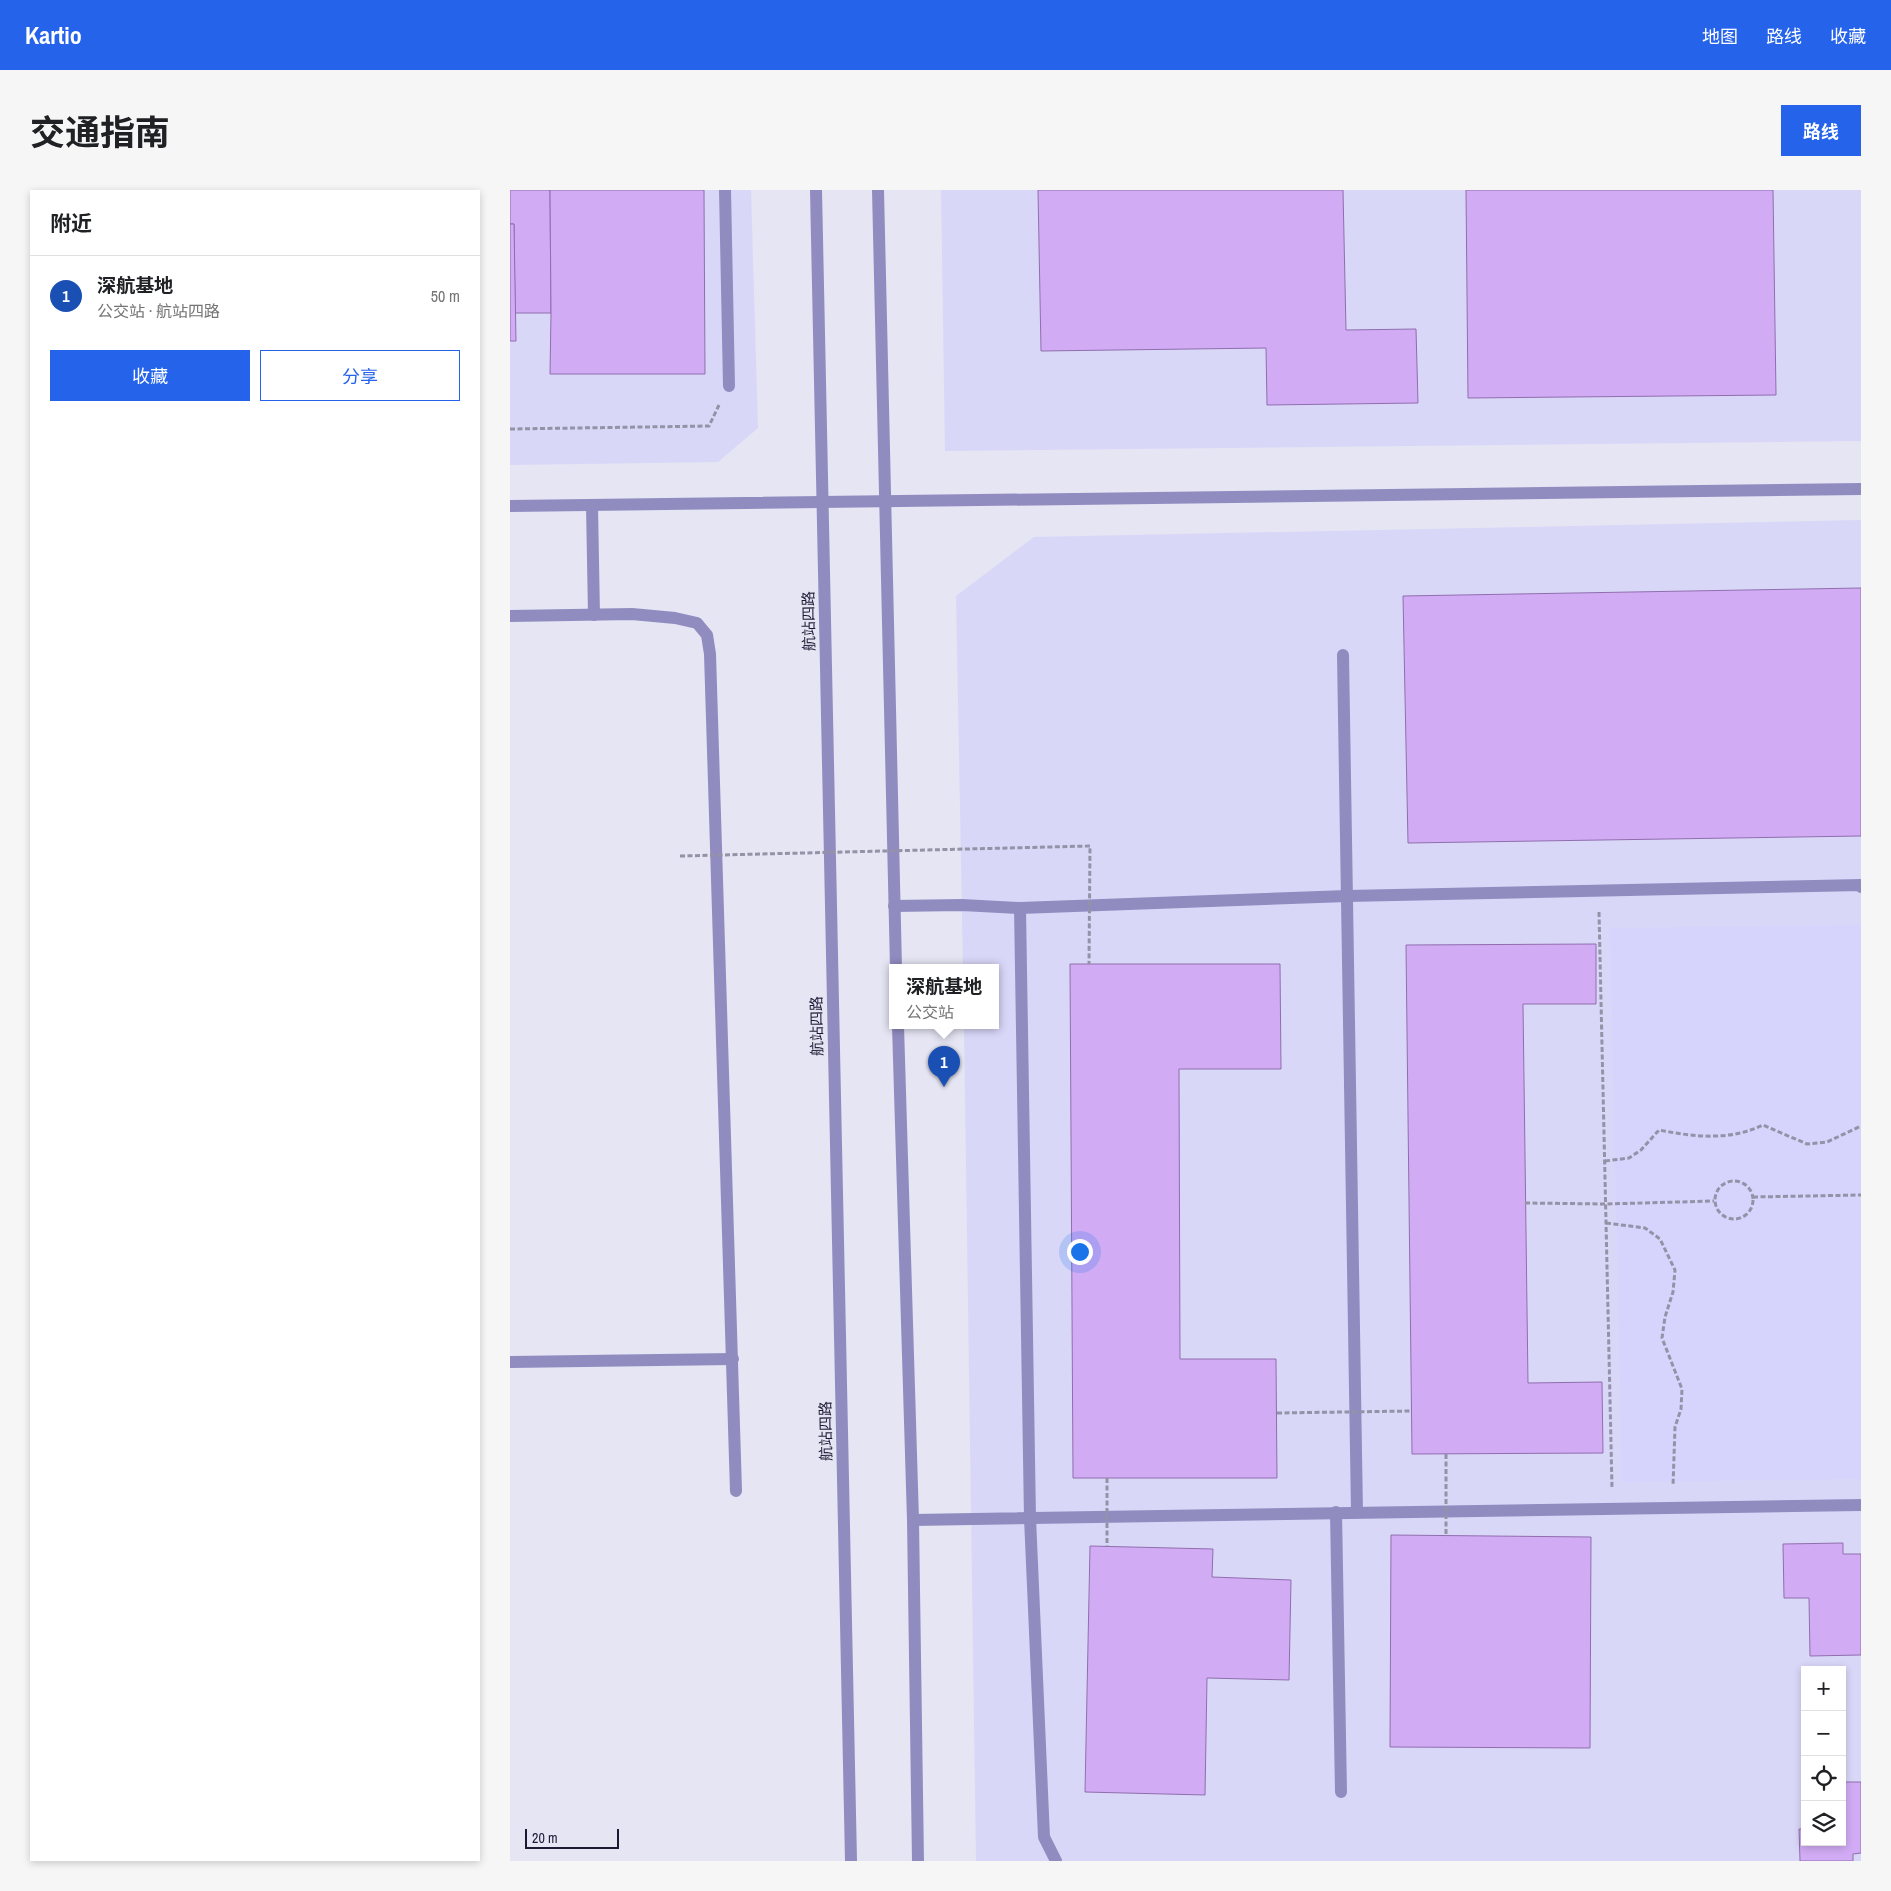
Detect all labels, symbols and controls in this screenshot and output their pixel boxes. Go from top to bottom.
text: Kartio [25,19,82,51]
text: 地图 [1702,24,1738,49]
text: 路线 [1766,24,1802,49]
text: 收藏 [1830,24,1866,49]
button: 路线 [1781,105,1861,156]
text: 交通指南 [30,109,170,156]
text: 附近 [50,209,92,238]
text: 深航基地 [97,272,173,298]
text: 1 [62,285,70,307]
text: 50 m [431,285,460,307]
text: 公交站 · 航站四路 [97,300,220,322]
button: 收藏 [50,350,250,401]
button: 分享 [260,350,460,401]
street label: 航站四路 [797,591,820,651]
popup [889,964,999,1029]
text: 深航基地 [906,973,982,999]
street label: 航站四路 [805,996,828,1056]
text: 公交站 [906,1001,954,1023]
pin: 1 [928,1046,960,1087]
your location [1067,1239,1093,1265]
street label: 航站四路 [814,1401,837,1461]
map controls [1801,1666,1846,1846]
button: + [1801,1666,1846,1711]
button: − [1801,1711,1846,1756]
button: locate [1801,1756,1846,1801]
button: layers [1801,1801,1846,1846]
scale bar [525,1826,619,1849]
text: 20 m [532,1829,558,1847]

